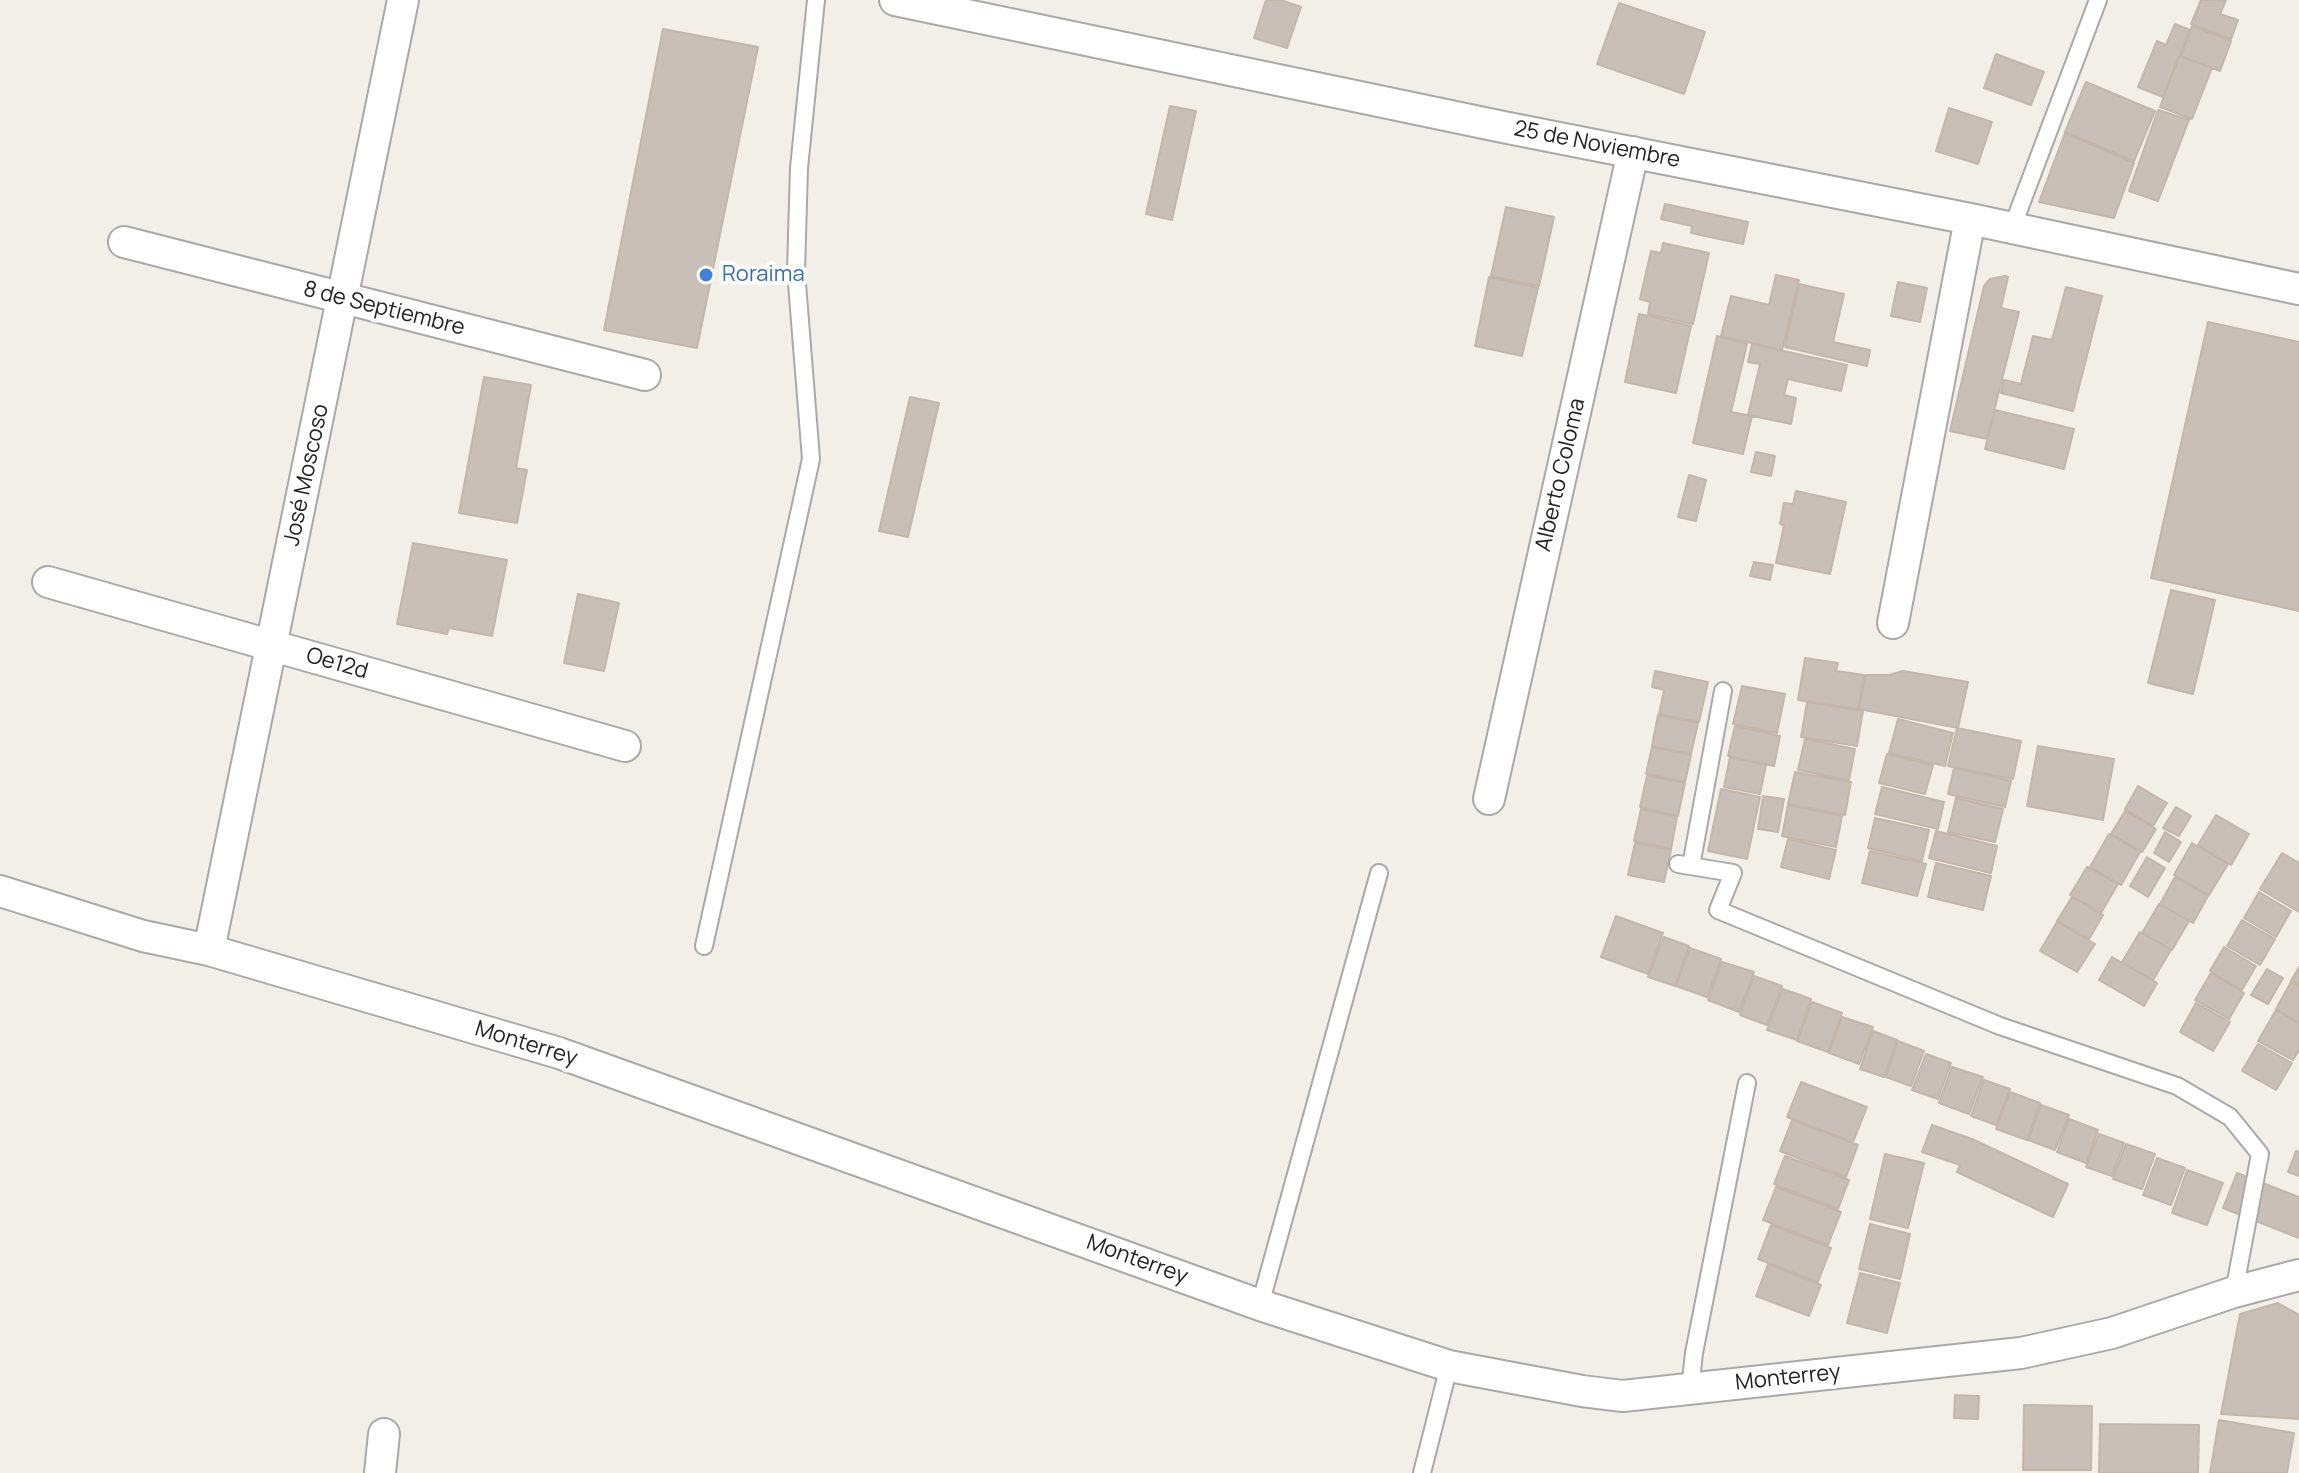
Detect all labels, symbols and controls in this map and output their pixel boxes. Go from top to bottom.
street label: 25 de Noviembre [1512,116,1682,174]
place label: Roraima [722,262,805,288]
marker: Roraima [697,266,715,284]
street label: 8 de Septiembre [301,276,467,342]
street label: Alberto Coloma [1531,396,1591,554]
street label: José Moscoso [279,402,335,548]
street label: Oe12d [303,643,371,685]
street label: Monterrey [472,1016,580,1072]
street label: Monterrey [1083,1230,1191,1290]
street label: Monterrey [1734,1359,1842,1397]

